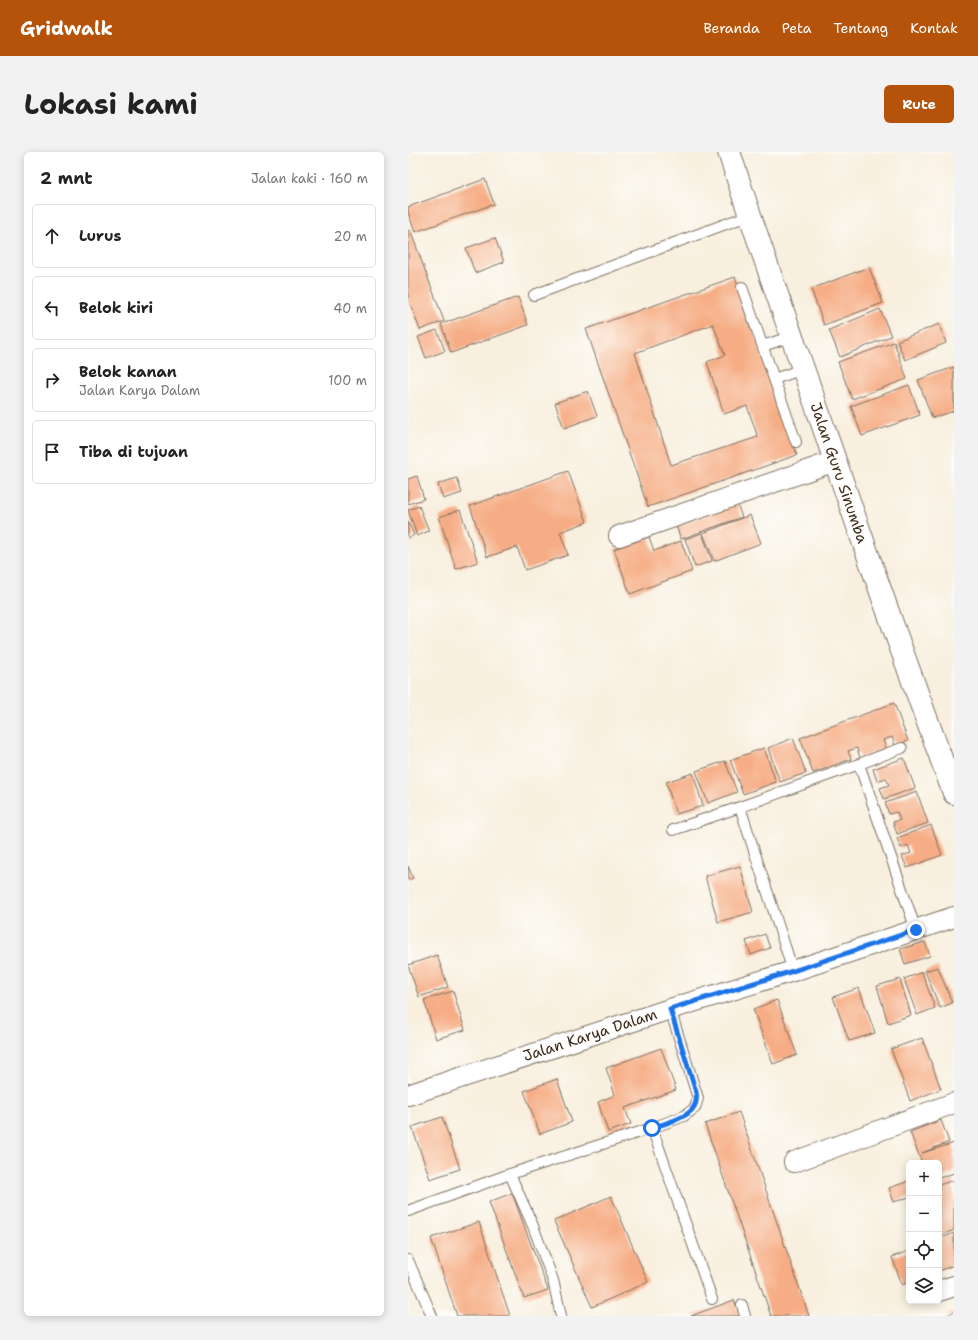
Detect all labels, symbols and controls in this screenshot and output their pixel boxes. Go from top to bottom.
text: Gridwalk [20,16,113,41]
text: Beranda [703,19,760,37]
text: Peta [782,19,812,37]
text: Tentang [834,19,888,37]
text: Kontak [910,19,958,37]
text: Lokasi kami [24,85,198,123]
button: Rute [884,85,954,123]
text: 2 mnt [40,167,93,189]
text: Jalan kaki · 160 m [251,170,368,187]
icon: ahead [41,225,63,247]
text: Lurus [79,226,121,246]
text: 20 m [334,228,367,245]
icon: left [41,297,63,319]
text: Belok kiri [79,298,153,318]
text: 40 m [333,300,367,317]
text: Belok kanan [79,362,177,382]
icon: right [41,369,63,391]
text: 100 m [328,372,367,389]
text: Jalan Karya Dalam [79,382,200,399]
street label: Jalan Guru Sinumba [806,400,873,547]
icon: arrive [41,441,63,463]
text: Tiba di tujuan [79,442,188,462]
route end [907,921,925,939]
street label: Jalan Karya Dalam [520,1004,660,1066]
route start [643,1119,661,1137]
map controls [906,1160,942,1304]
button: + [906,1160,942,1196]
button: − [906,1196,942,1232]
button: locate [906,1232,942,1268]
button: layers [906,1268,942,1304]

